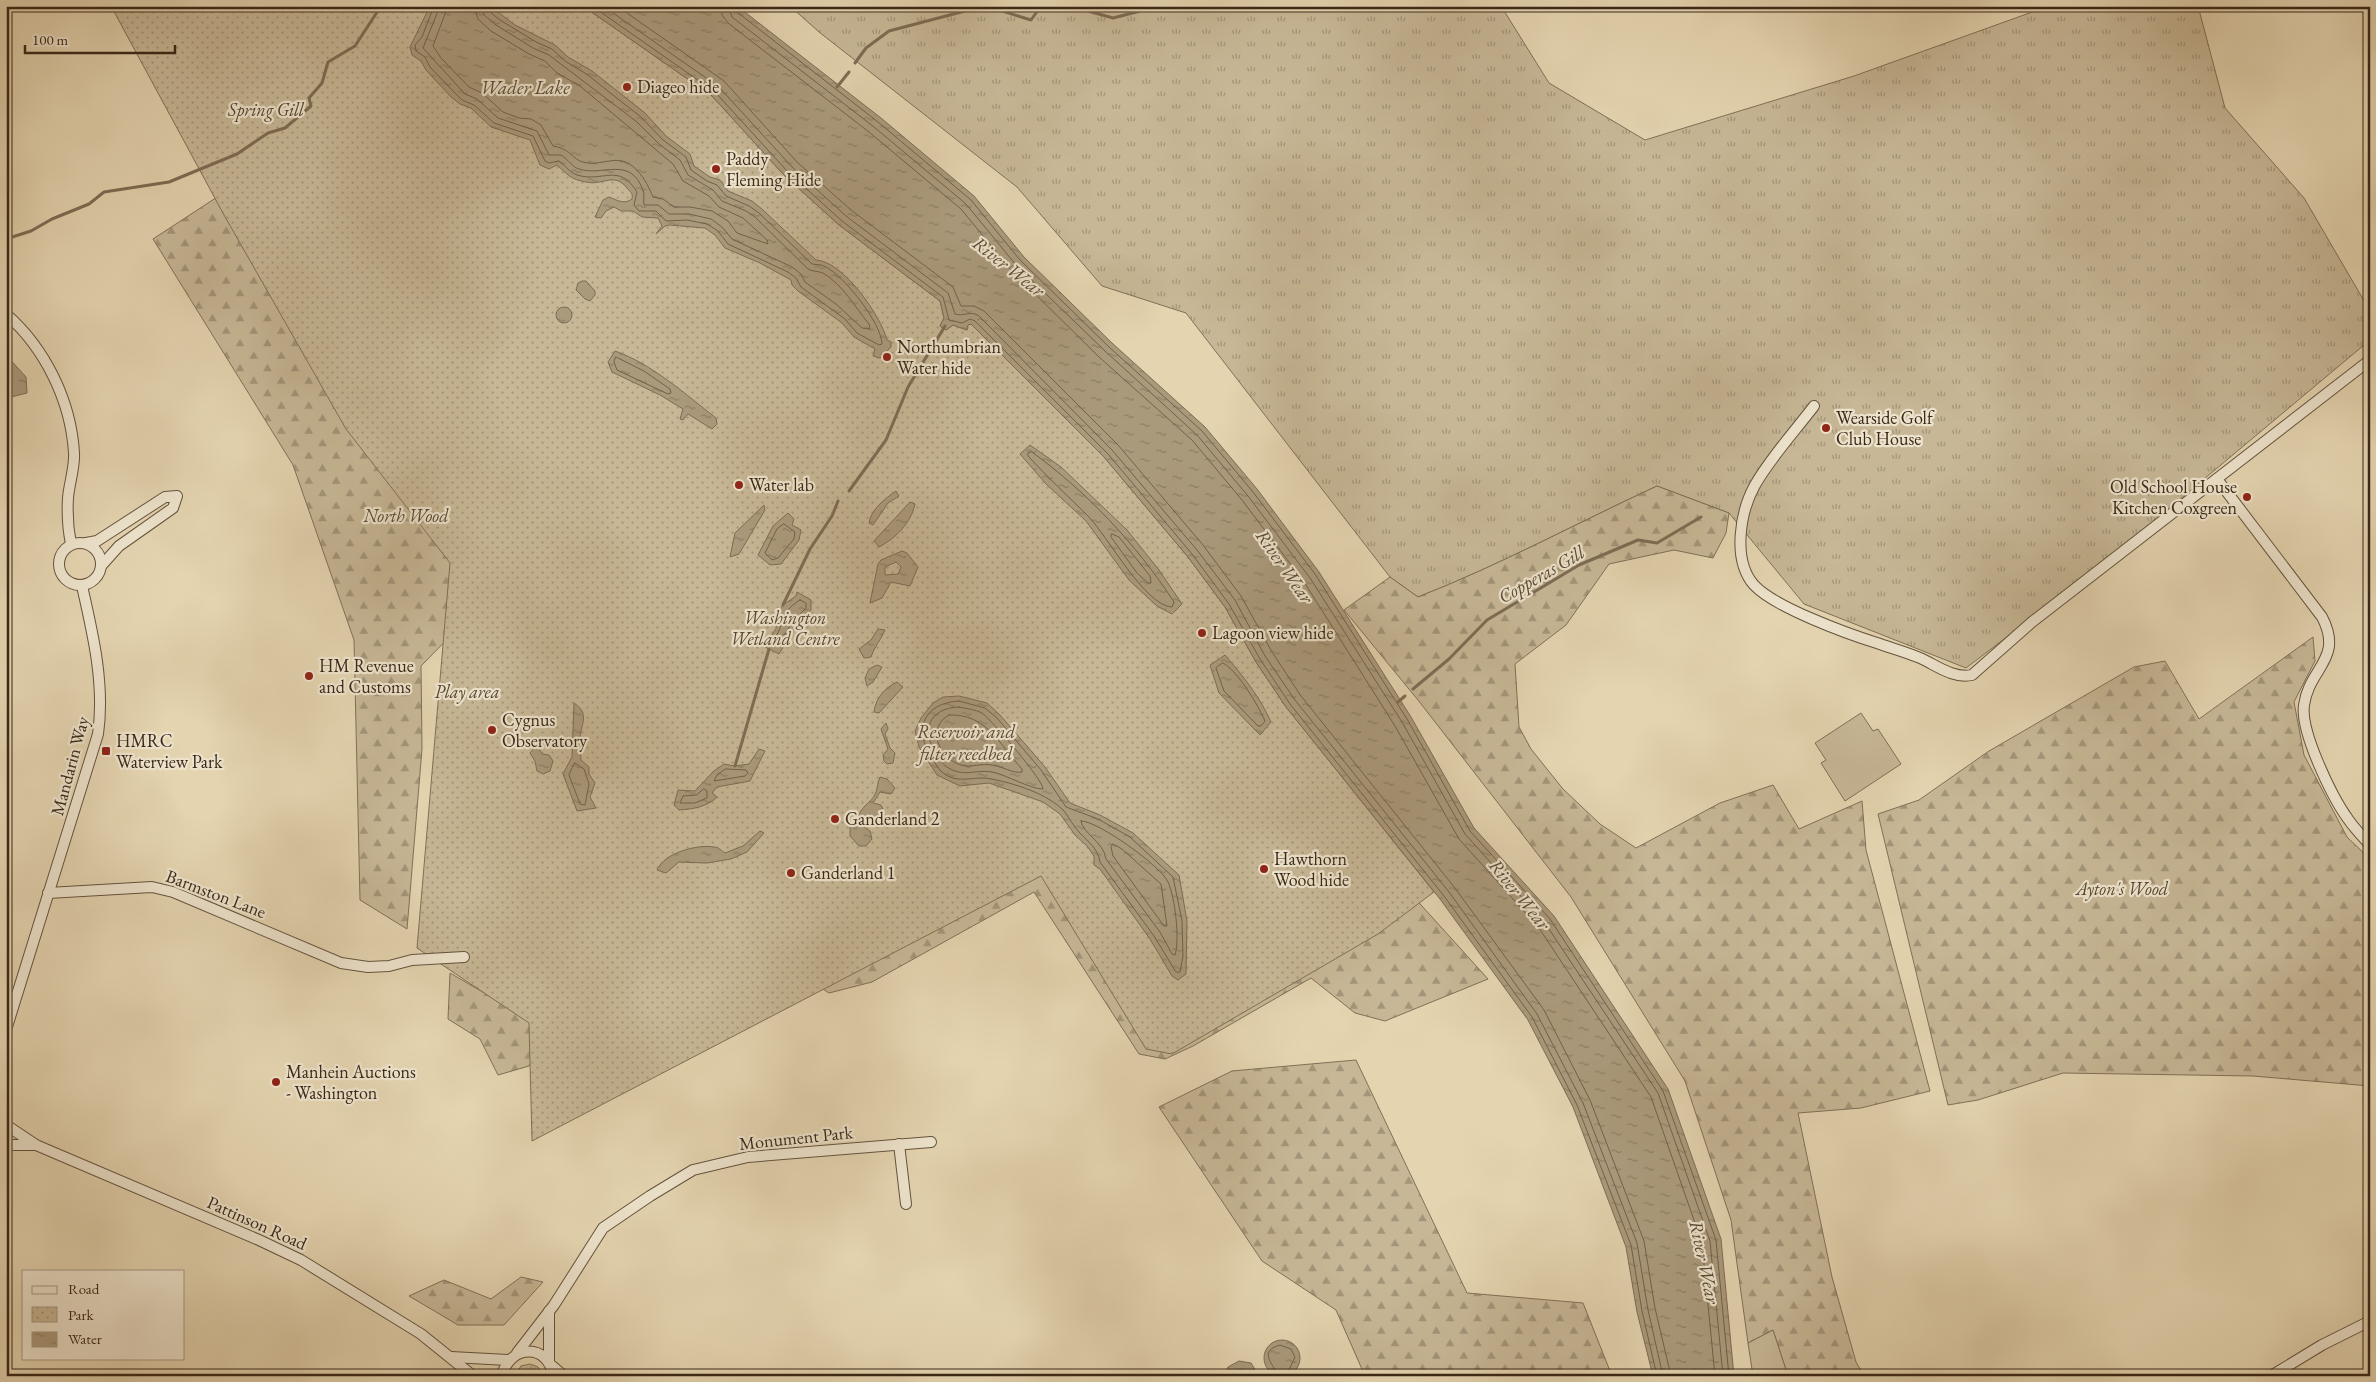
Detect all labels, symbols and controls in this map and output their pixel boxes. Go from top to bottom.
scale bar [25,22,175,54]
text: 100 m [32,30,69,49]
water label: Wader Lake [480,75,570,100]
place label: Diageo hide [637,75,719,98]
marker: Diageo hide [621,81,633,93]
park label: Spring Gill [227,98,305,122]
place label: Paddy Fleming Hide [726,147,821,191]
marker: Paddy Fleming Hide [710,163,722,175]
water label: River Wear [968,230,1050,303]
place label: Northumbrian Water hide [897,335,1001,379]
marker: Northumbrian Water hide [881,351,893,363]
place label: Wearside Golf Club House [1836,406,1935,450]
marker: Wearside Golf Club House [1820,422,1832,434]
place label: Water lab [749,473,814,496]
place label: Old School House Kitchen Coxgreen [2110,475,2237,519]
marker: Water lab [733,479,745,491]
marker: Old School House Kitchen Coxgreen [2241,491,2253,503]
park label: North Wood [362,504,449,527]
water label: River Wear [1250,524,1320,609]
water label: Copperas Gill [1493,539,1590,609]
park label: Washington Wetland Centre [730,606,841,650]
place label: Lagoon view hide [1212,621,1334,644]
marker: Lagoon view hide [1196,627,1208,639]
place label: HM Revenue and Customs [319,654,414,698]
marker: HM Revenue and Customs [303,670,315,682]
park label: Play area [435,680,499,704]
place label: Cygnus Observatory [502,708,587,752]
street label: Mandarin Way [45,714,94,818]
water label: Reservoir and filter reedbed [915,719,1015,766]
marker: Cygnus Observatory [486,724,498,736]
place label: HMRC Waterview Park [116,729,223,773]
marker: HMRC Waterview Park [100,745,112,757]
place label: Ganderland 2 [845,807,940,830]
marker: Ganderland 2 [829,813,841,825]
place label: Hawthorn Wood hide [1274,847,1349,891]
water label: River Wear [1483,854,1556,936]
place label: Ganderland 1 [801,861,895,884]
marker: Hawthorn Wood hide [1258,863,1270,875]
street label: Barmston Lane [163,864,270,923]
marker: Ganderland 1 [785,867,797,879]
park label: Ayton's Wood [2074,877,2169,901]
place label: Manhein Auctions - Washington [286,1060,416,1104]
marker: Manhein Auctions - Washington [270,1076,282,1088]
street label: Monument Park [738,1120,854,1155]
street label: Pattinson Road [204,1190,312,1255]
water label: River Wear [1683,1218,1726,1307]
legend [22,1270,185,1360]
text: Road [68,1279,100,1298]
text: Park [68,1305,95,1324]
text: Water [68,1329,102,1348]

